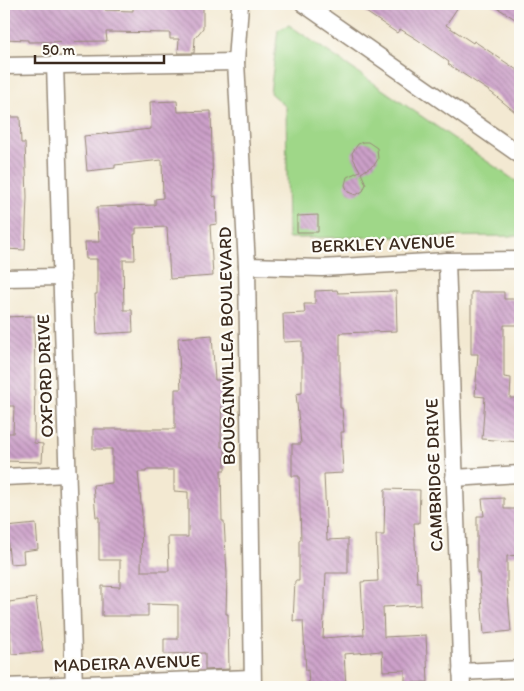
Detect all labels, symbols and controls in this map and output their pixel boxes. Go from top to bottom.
scale bar [35,32,164,64]
text: 50 m [42,41,75,59]
street label: BOUGAINVILLEA BOULEVARD [214,227,240,465]
street label: BERKLEY AVENUE [311,230,455,258]
street label: OXFORD DRIVE [32,314,58,438]
street label: CAMBRIDGE DRIVE [420,398,448,552]
street label: MADEIRA AVENUE [53,649,201,677]

